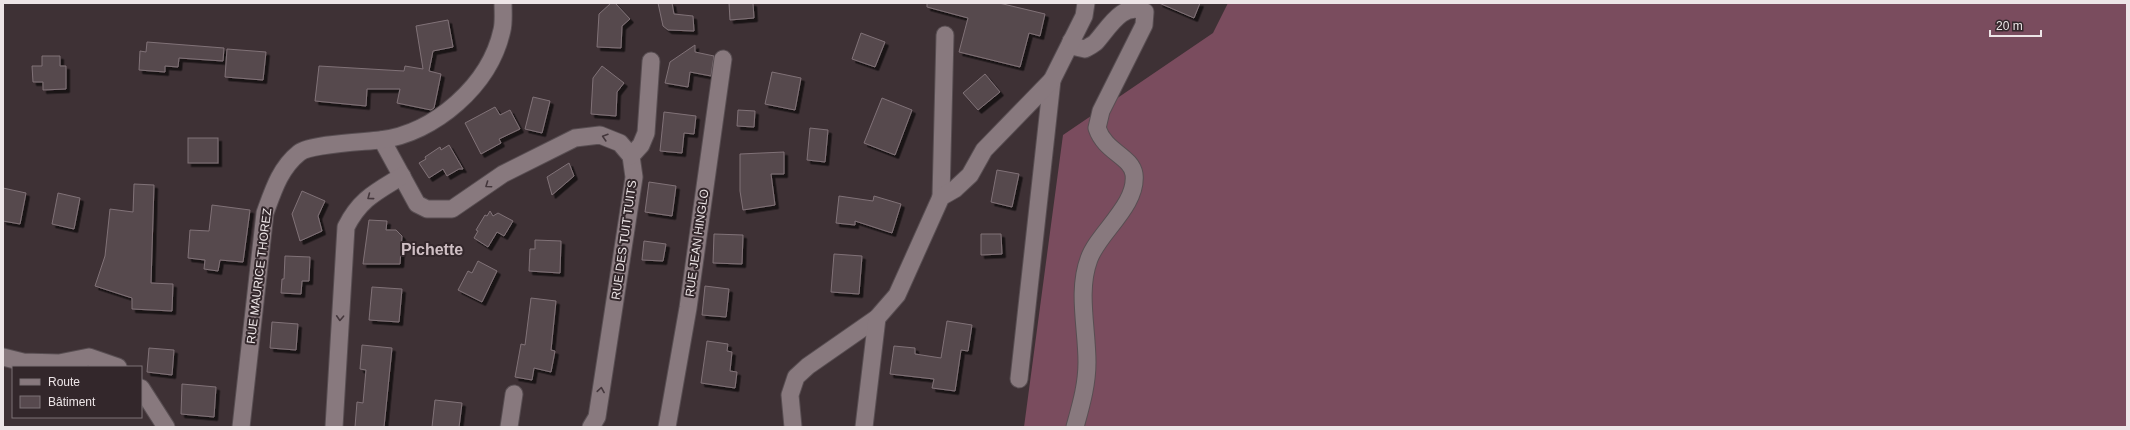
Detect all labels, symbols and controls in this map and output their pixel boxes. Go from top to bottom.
scale bar [1990,12,2041,38]
text: 20 m [1996,19,2023,33]
one-way arrow [601,133,608,142]
street label: RUE DES TUIT TUITS [609,179,639,301]
one-way arrow [485,181,492,188]
street label: RUE JEAN HINGLO [683,188,711,298]
one-way arrow [367,192,374,199]
street label: RUE MAURICE THOREZ [244,207,274,345]
district label: Pichette [401,241,463,258]
one-way arrow [336,315,345,321]
legend [12,366,142,418]
text: Route [48,375,80,389]
one-way arrow [596,387,605,393]
text: Bâtiment [48,395,96,409]

